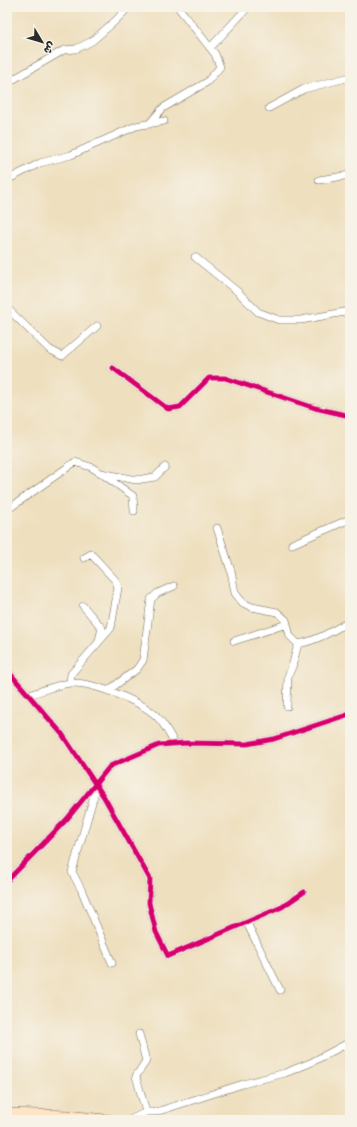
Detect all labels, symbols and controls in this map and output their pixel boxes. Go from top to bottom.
north arrow [22,22,62,62]
text: ش [41,39,58,57]

